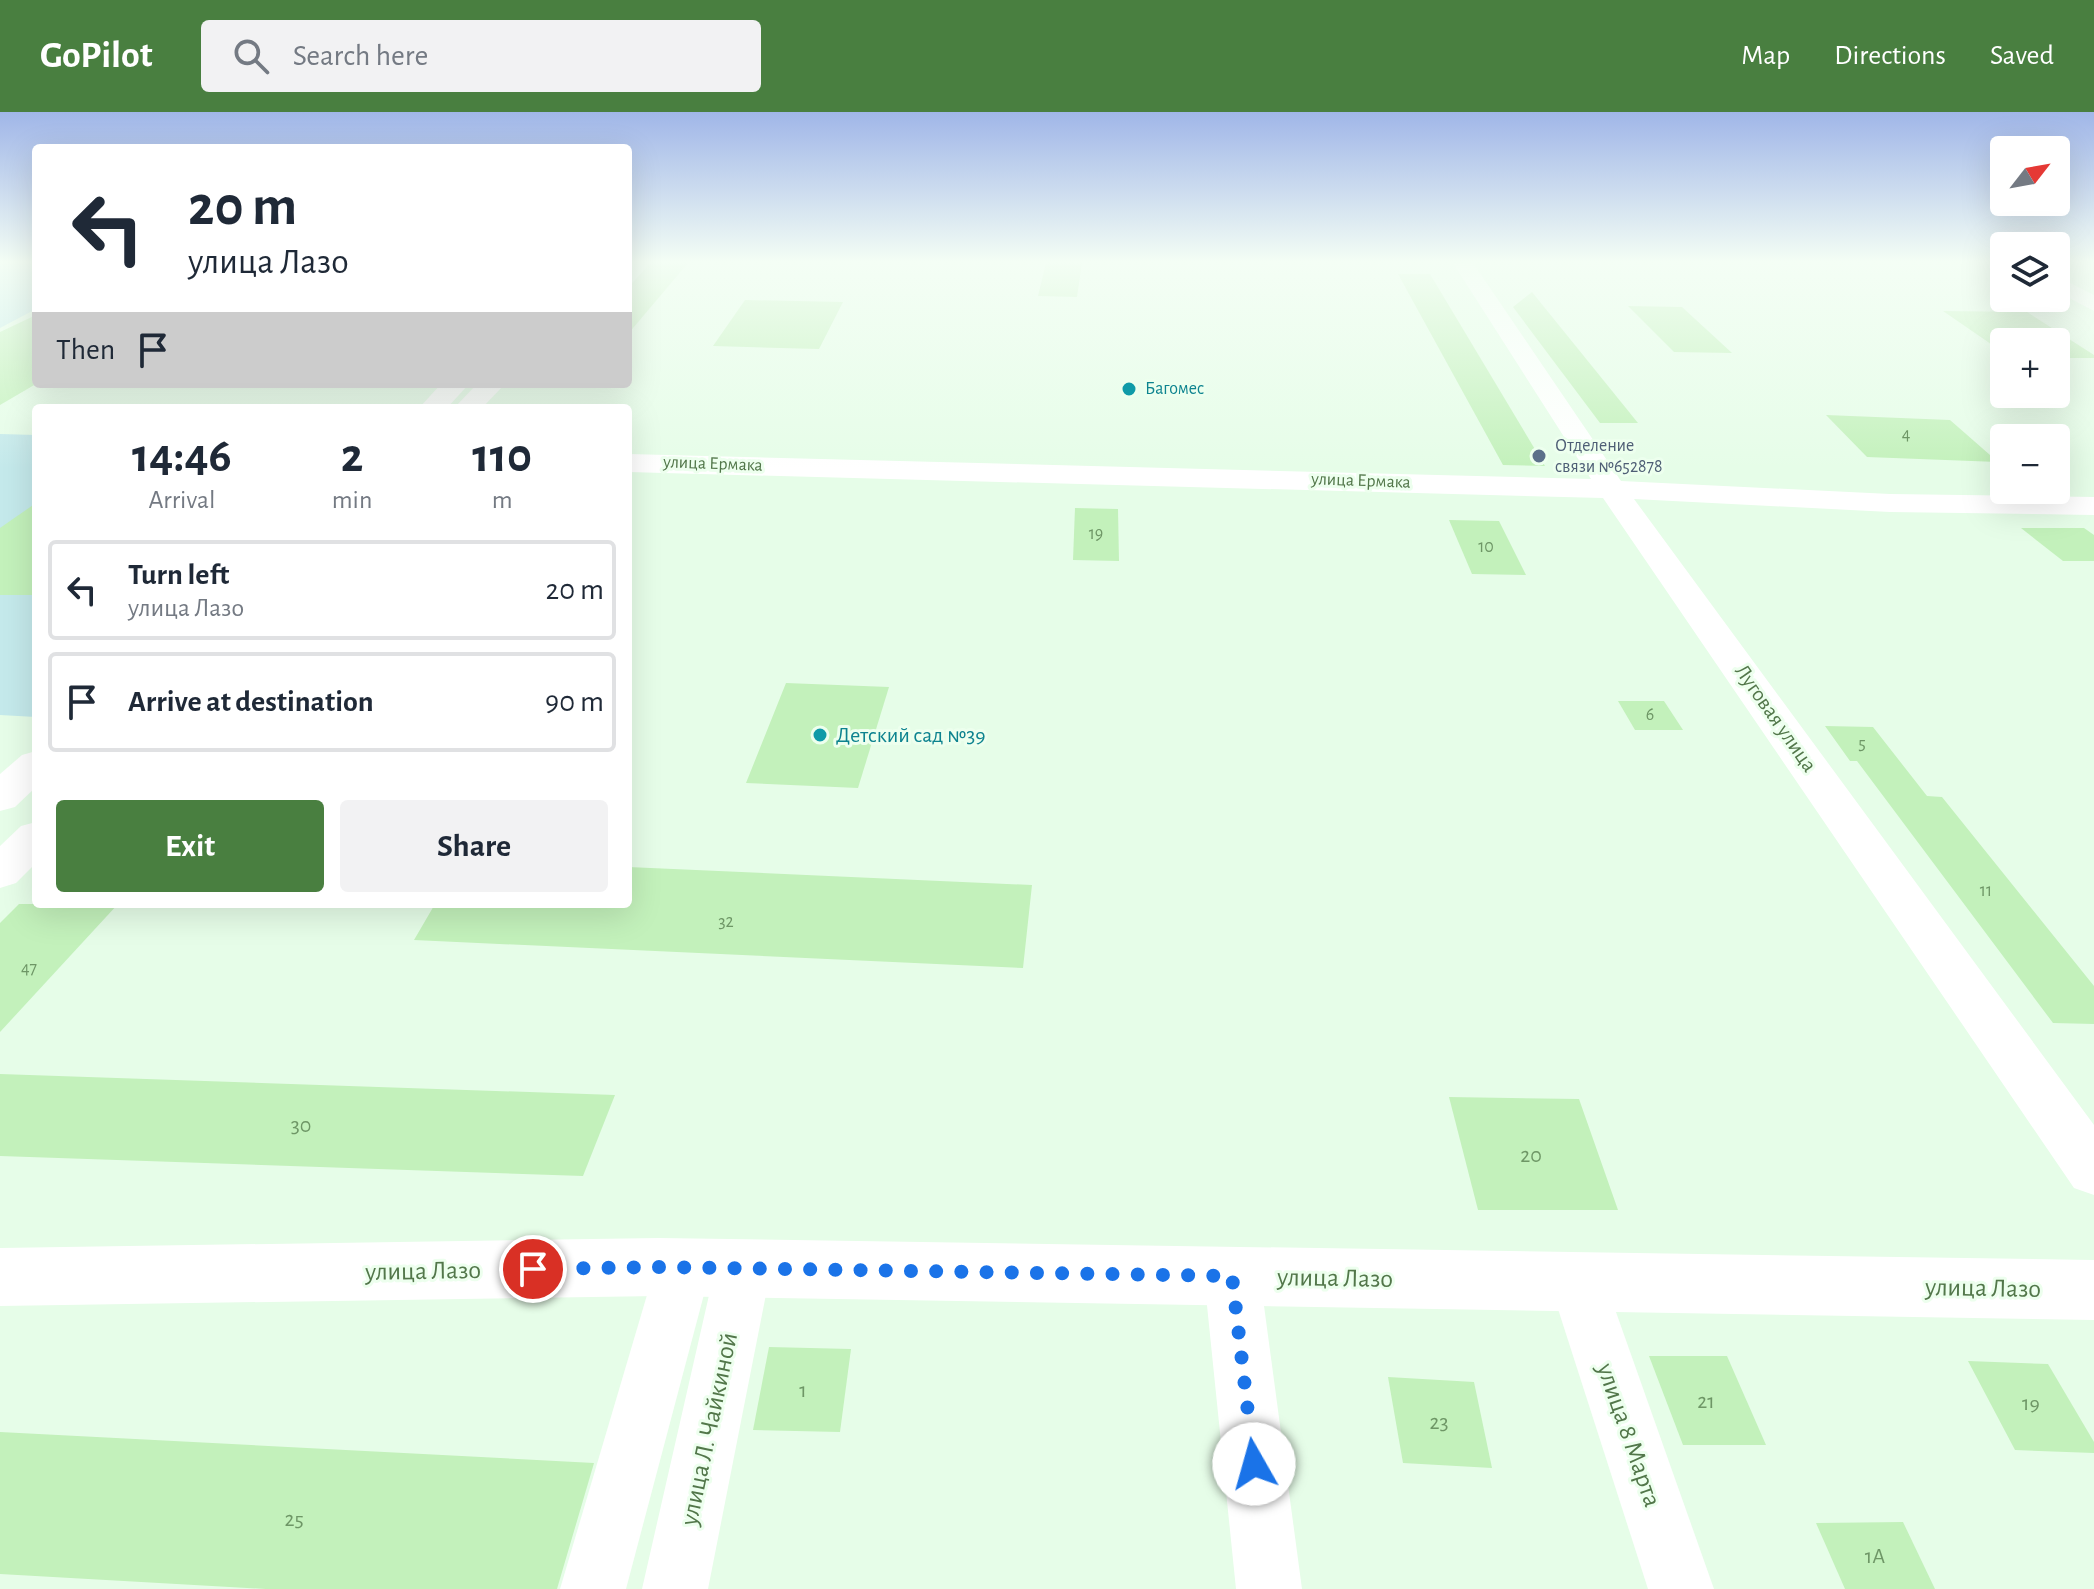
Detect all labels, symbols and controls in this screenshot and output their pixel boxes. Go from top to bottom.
search box [201,20,761,92]
icon: search [229,34,273,78]
text: GoPilot [40,37,153,75]
text: Search here [293,41,428,71]
text: Map [1741,42,1790,70]
text: Directions [1834,42,1946,70]
text: Saved [1990,42,2054,70]
north arrow [1990,136,2070,216]
map controls [1990,136,2070,504]
icon: left [56,176,160,280]
text: 20 m [188,179,297,235]
button: layers [1990,232,2070,312]
text: улица Лазо [188,244,349,280]
icon: arrive [131,328,175,372]
button: + [1990,328,2070,408]
text: Then [56,335,115,365]
marker: Багомес [1120,380,1138,398]
place label: Багомес [1145,380,1204,398]
button: − [1990,424,2070,504]
house number: 4 [1902,426,1911,444]
text: 14:46 [132,433,232,481]
text: 2 [341,433,363,481]
text: 110 [472,433,532,481]
place label: Отделение связи №652878 [1555,437,1663,476]
marker: Отделение связи №652878 [1530,447,1548,465]
street label: улица Ермака [662,453,763,475]
street label: улица Ермака [1310,470,1411,492]
text: Arrival [148,487,215,513]
text: min [332,487,372,513]
text: m [492,487,513,513]
house number: 19 [1089,525,1103,543]
house number: 10 [1478,538,1494,556]
text: Turn left [128,560,229,590]
icon: left [60,568,104,612]
text: 20 m [546,575,604,605]
text: улица Лазо [128,595,244,621]
street label: Луговая улица [1731,660,1821,776]
icon: arrive [60,680,104,724]
text: Arrive at destination [128,687,374,717]
text: 90 m [545,687,604,717]
house number: 6 [1646,706,1654,724]
place label: Детский сад №39 [836,724,986,746]
marker: Детский сад №39 [811,726,829,744]
house number: 5 [1858,735,1866,753]
button: Exit [56,800,324,892]
button: Share [340,800,608,892]
house number: 11 [1980,882,1992,900]
house number: 32 [718,913,734,931]
house number: 47 [21,960,37,978]
house number: 30 [291,1114,311,1136]
house number: 20 [1520,1144,1542,1166]
pin [499,1235,567,1303]
icon: arrive [511,1247,555,1291]
street label: улица Лазо [364,1257,481,1285]
street label: улица Лазо [1276,1264,1393,1292]
street label: улица Лазо [1924,1274,2041,1302]
street label: улица Л. Чайкиной [676,1330,742,1529]
street label: улица 8 Марта [1592,1359,1666,1510]
house number: 1 [799,1379,807,1401]
house number: 21 [1697,1390,1715,1412]
house number: 19 [2022,1392,2040,1414]
house number: 23 [1429,1411,1449,1433]
position arrow [1212,1422,1296,1506]
house number: 25 [284,1508,304,1530]
house number: 1А [1865,1545,1885,1567]

